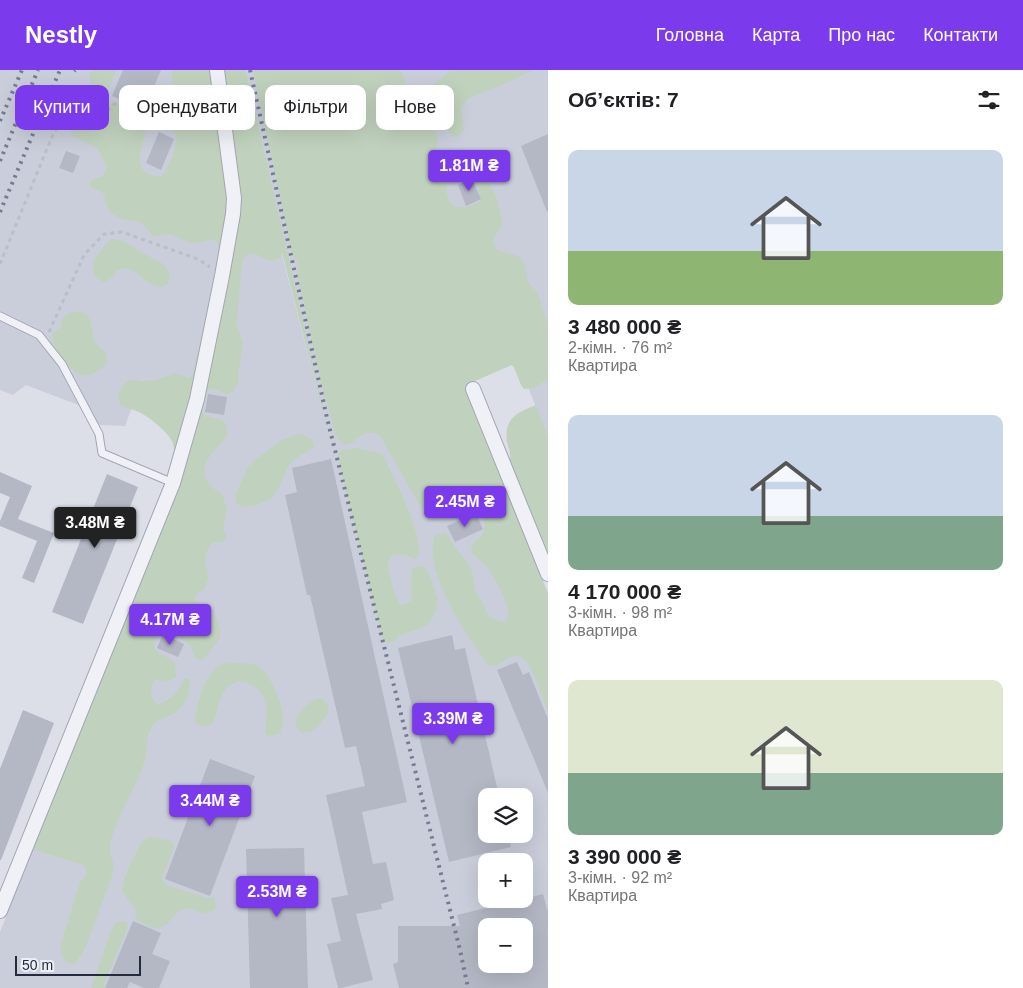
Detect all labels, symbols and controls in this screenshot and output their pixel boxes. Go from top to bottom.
text: Nestly [25,21,97,48]
text: Головна [656,25,724,45]
text: Карта [752,25,800,45]
text: Про нас [828,25,895,45]
text: Контакти [923,25,998,45]
chip: Купити [15,85,109,130]
chip: Орендувати [119,85,255,130]
chip: Фільтри [265,85,366,130]
chip: Нове [376,85,454,130]
icon: filters [975,86,1003,114]
text: Об’єктів: 7 [568,88,679,111]
pin: 1.81M ₴ [423,150,515,192]
text: 1.81M ₴ [439,157,499,174]
icon: home [741,183,831,273]
text: 3 480 000 ₴ [568,315,681,338]
text: 2-кімн. · 76 m² [568,339,672,356]
text: Квартира [568,357,637,374]
icon: home [741,448,831,538]
pin: 2.45M ₴ [419,486,511,528]
text: 2.45M ₴ [435,493,495,510]
pin: 3.48M ₴ [49,506,141,549]
text: 3.48M ₴ [65,514,125,531]
text: 4 170 000 ₴ [568,580,681,603]
pin: 4.17M ₴ [124,604,216,646]
text: 3-кімн. · 98 m² [568,604,672,621]
text: 4.17M ₴ [140,611,200,628]
text: Квартира [568,622,637,639]
pin: 3.39M ₴ [407,702,499,745]
text: 3.39M ₴ [423,710,483,727]
icon: home [741,713,831,803]
pin: 3.44M ₴ [164,784,256,827]
map controls [478,788,533,973]
button: layers [478,788,533,843]
text: 3.44M ₴ [180,792,240,809]
text: 3 390 000 ₴ [568,845,681,868]
button: + [478,853,533,908]
text: 3-кімн. · 92 m² [568,869,672,886]
pin: 2.53M ₴ [231,876,323,918]
text: 2.53M ₴ [247,883,307,900]
text: Квартира [568,887,637,904]
button: − [478,918,533,973]
scale bar [15,953,141,976]
text: 50 m [22,957,53,973]

